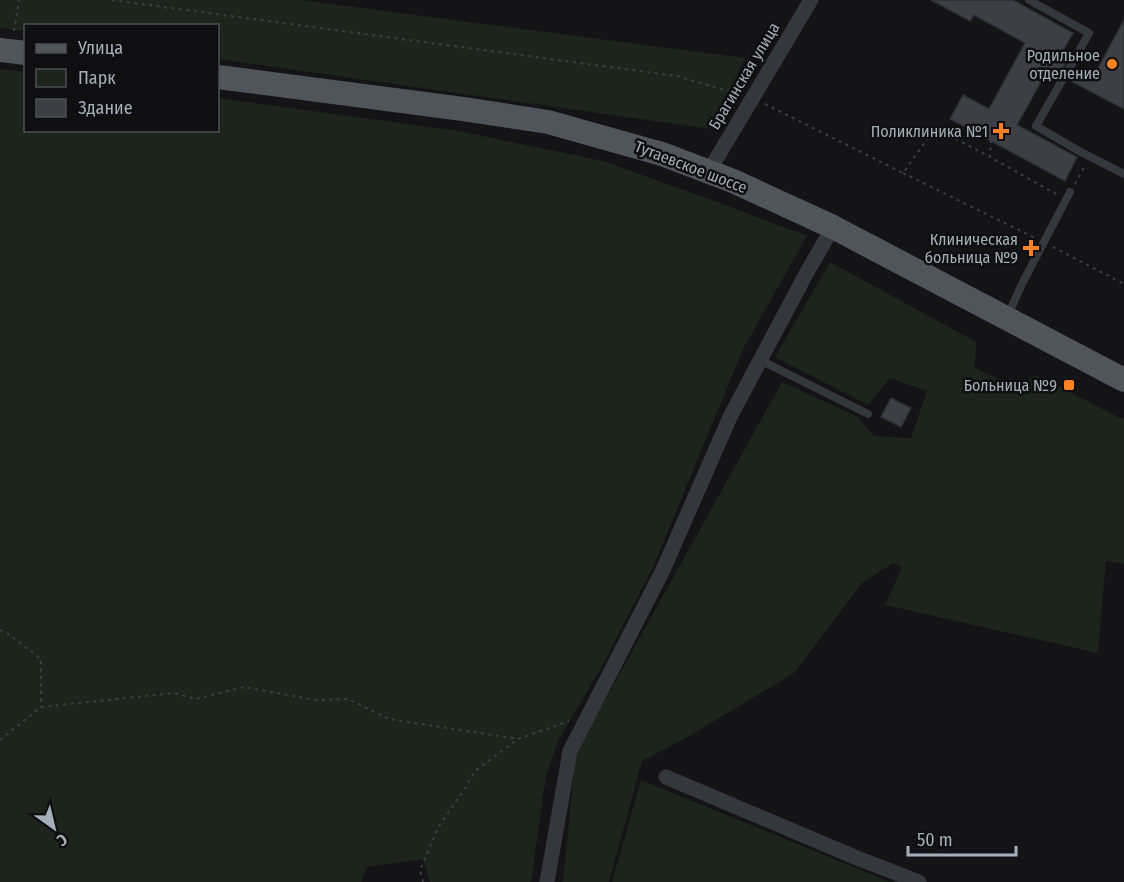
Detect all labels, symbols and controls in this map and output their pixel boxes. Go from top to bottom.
street label: Брагинская улица [705,19,784,133]
legend [24,24,219,132]
text: Улица [77,37,123,59]
place label: Родильное отделение [1027,46,1100,83]
marker: Родильное отделение [1105,57,1119,71]
text: Парк [78,67,116,89]
text: Здание [78,97,133,119]
place label: Поликлиника №1 [871,122,988,141]
marker: Поликлиника №1 [992,122,1010,140]
street label: Тутаевское шоссе [632,137,750,197]
place label: Клиническая больница №9 [925,230,1018,267]
marker: Клиническая больница №9 [1022,239,1040,257]
place label: Больница №9 [964,376,1057,395]
marker: Больница №9 [1062,378,1076,392]
north arrow [24,798,84,858]
scale bar [908,819,1016,857]
text: 50 m [917,829,953,851]
text: С [53,830,71,851]

